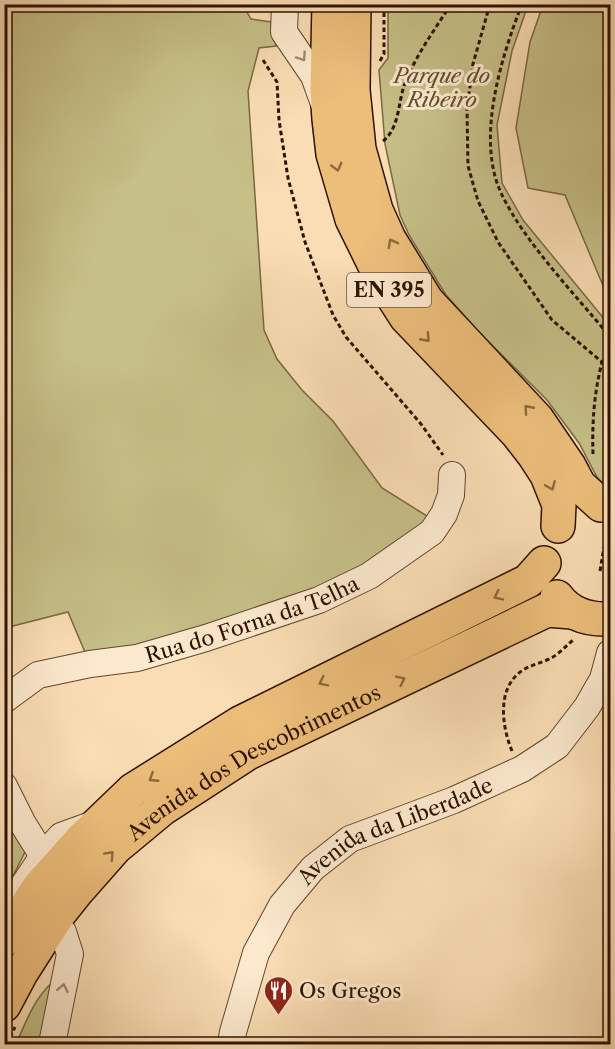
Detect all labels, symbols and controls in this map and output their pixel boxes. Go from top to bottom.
one-way arrow [295,51,306,62]
park label: Parque do Ribeiro [392,63,491,112]
one-way arrow [329,162,342,172]
one-way arrow [387,238,399,249]
road number: EN 395 [347,273,431,307]
one-way arrow [419,331,430,342]
one-way arrow [524,405,535,416]
one-way arrow [544,480,556,491]
street label: Rua do Forna da Telha [142,570,364,668]
one-way arrow [493,589,504,601]
one-way arrow [318,675,329,687]
one-way arrow [395,675,406,687]
street label: Avenida dos Descobrimentos [121,679,384,846]
one-way arrow [148,770,159,781]
street label: Avenida da Liberdade [292,772,496,890]
one-way arrow [102,851,113,862]
restaurant icon: Os Gregos [262,974,294,1016]
place label: Os Gregos [299,978,401,1003]
one-way arrow [56,983,69,993]

